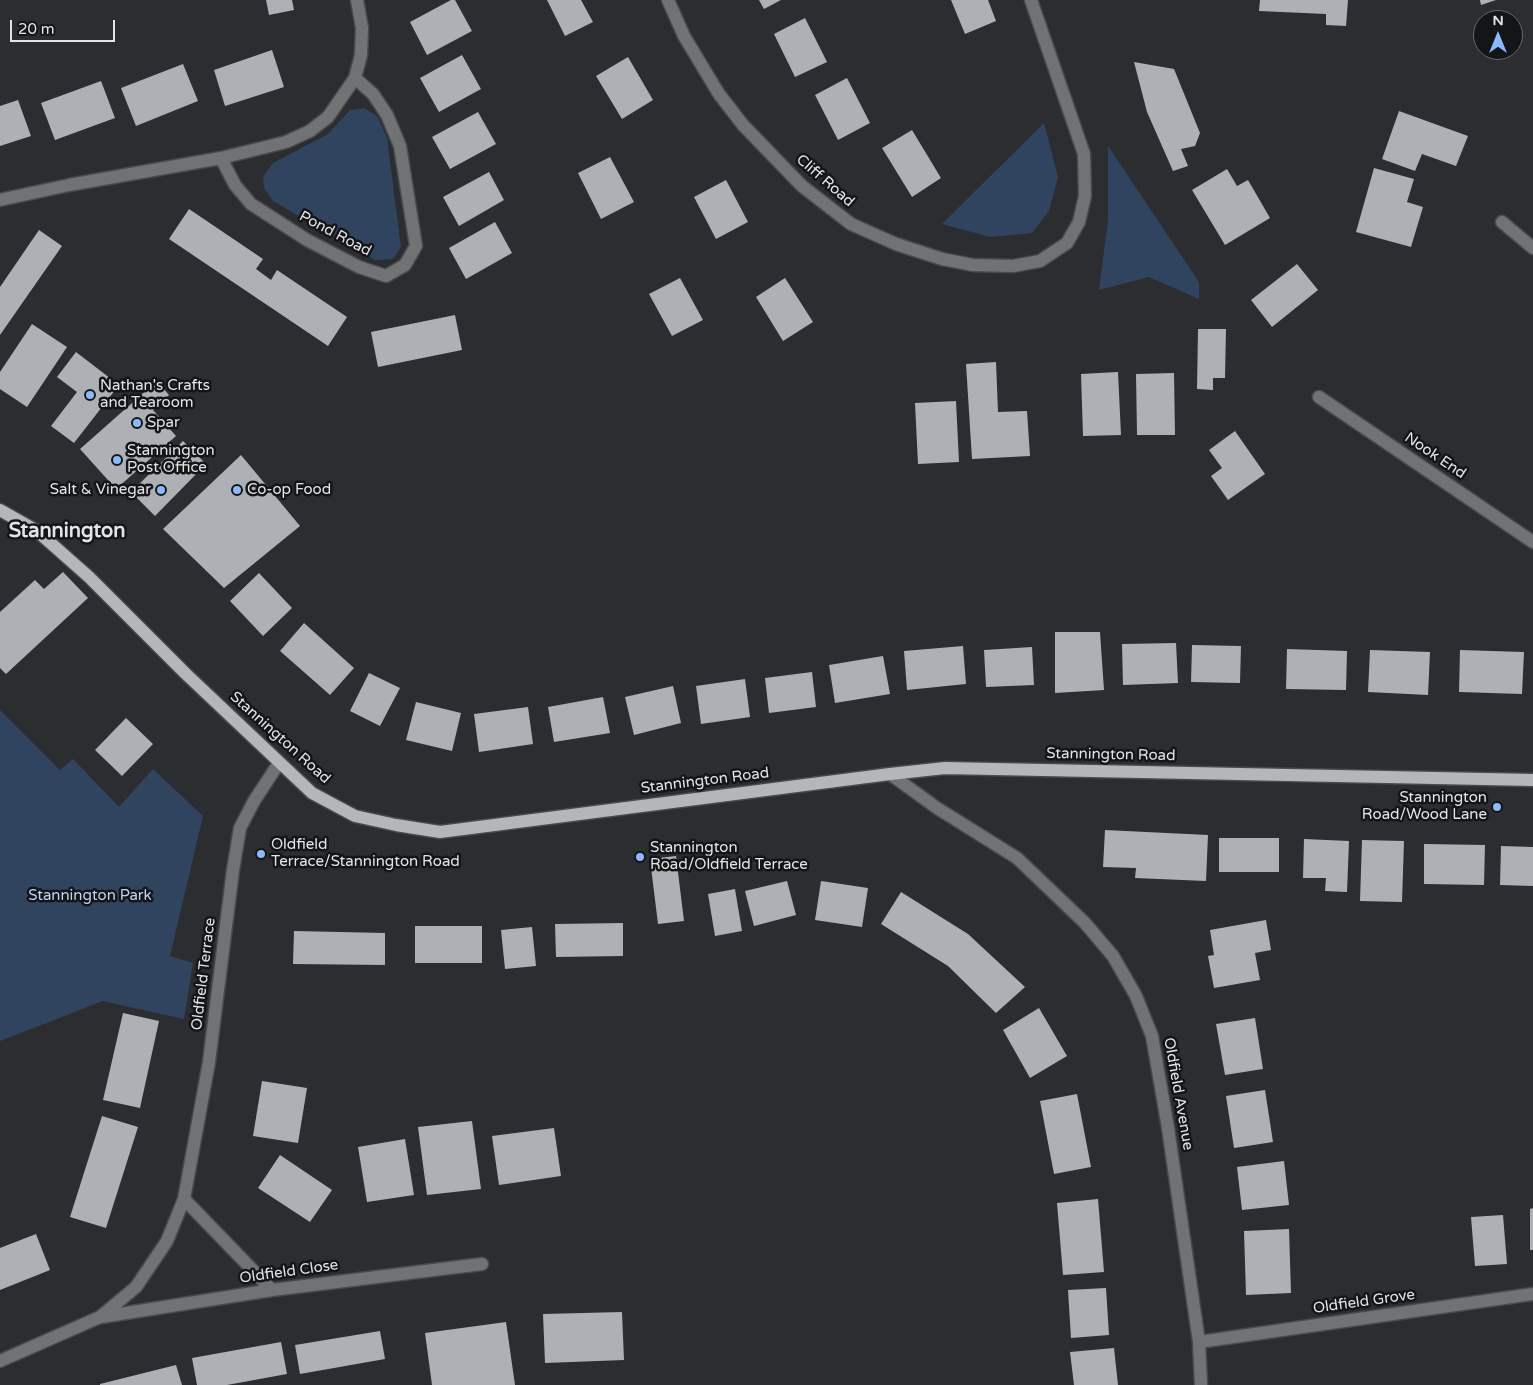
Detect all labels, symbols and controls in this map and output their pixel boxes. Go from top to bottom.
scale bar [12,10,118,42]
north arrow [1473,10,1523,60]
text: N [1492,12,1504,29]
text: 20 m [18,20,55,38]
street label: Cliff Road [792,151,858,211]
street label: Pond Road [296,207,374,261]
place label: Nathan's Crafts and Tearoom [100,377,210,412]
marker: Nathan's Crafts and Tearoom [84,389,96,401]
place label: Spar [147,414,180,432]
marker: Spar [131,417,143,429]
street label: Nook End [1401,429,1469,483]
place label: Stannington Post Office [127,442,215,477]
marker: Stannington Post Office [111,454,123,466]
place label: Salt & Vinegar [50,481,151,499]
place label: Co-op Food [247,481,331,499]
marker: Salt & Vinegar [155,484,167,496]
marker: Co-op Food [231,484,243,496]
district label: Stannington [9,520,125,544]
street label: Stannington Road [226,688,334,788]
street label: Stannington Road [1046,745,1176,765]
street label: Stannington Road [640,764,770,798]
place label: Stannington Road/Wood Lane [1362,789,1487,824]
marker: Stannington Road/Wood Lane [1491,801,1503,813]
place label: Oldfield Terrace/Stannington Road [271,836,460,871]
place label: Stannington Road/Oldfield Terrace [650,839,808,874]
marker: Oldfield Terrace/Stannington Road [255,848,267,860]
marker: Stannington Road/Oldfield Terrace [634,851,646,863]
park label: Stannington Park [28,887,152,905]
street label: Oldfield Terrace [188,917,220,1031]
street label: Oldfield Avenue [1159,1036,1197,1152]
street label: Oldfield Close [239,1256,339,1288]
street label: Oldfield Grove [1312,1286,1416,1318]

